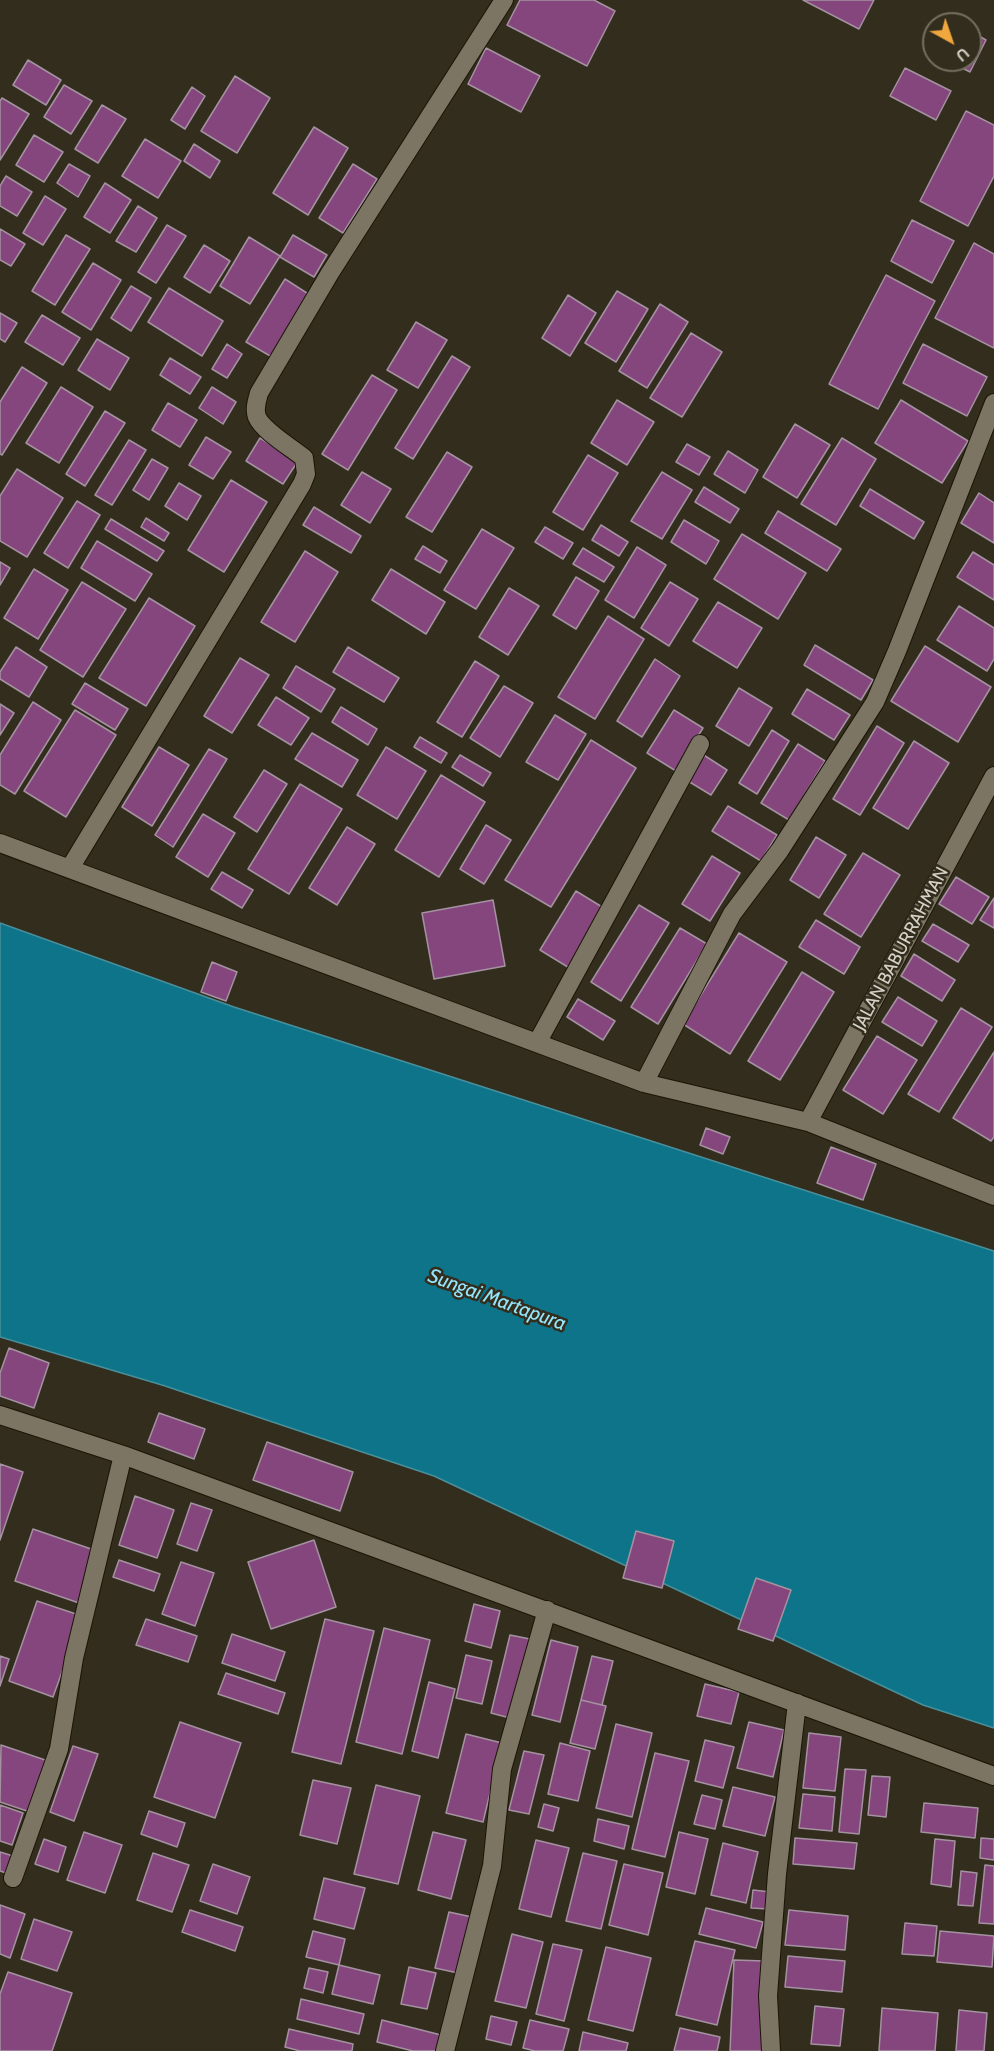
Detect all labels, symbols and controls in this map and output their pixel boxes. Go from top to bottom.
north arrow [922,12,982,72]
text: U [952,44,973,66]
street label: JALAN BABURRAHMAN [849,864,953,1034]
water label: Sungai Martapura [425,1264,569,1336]

